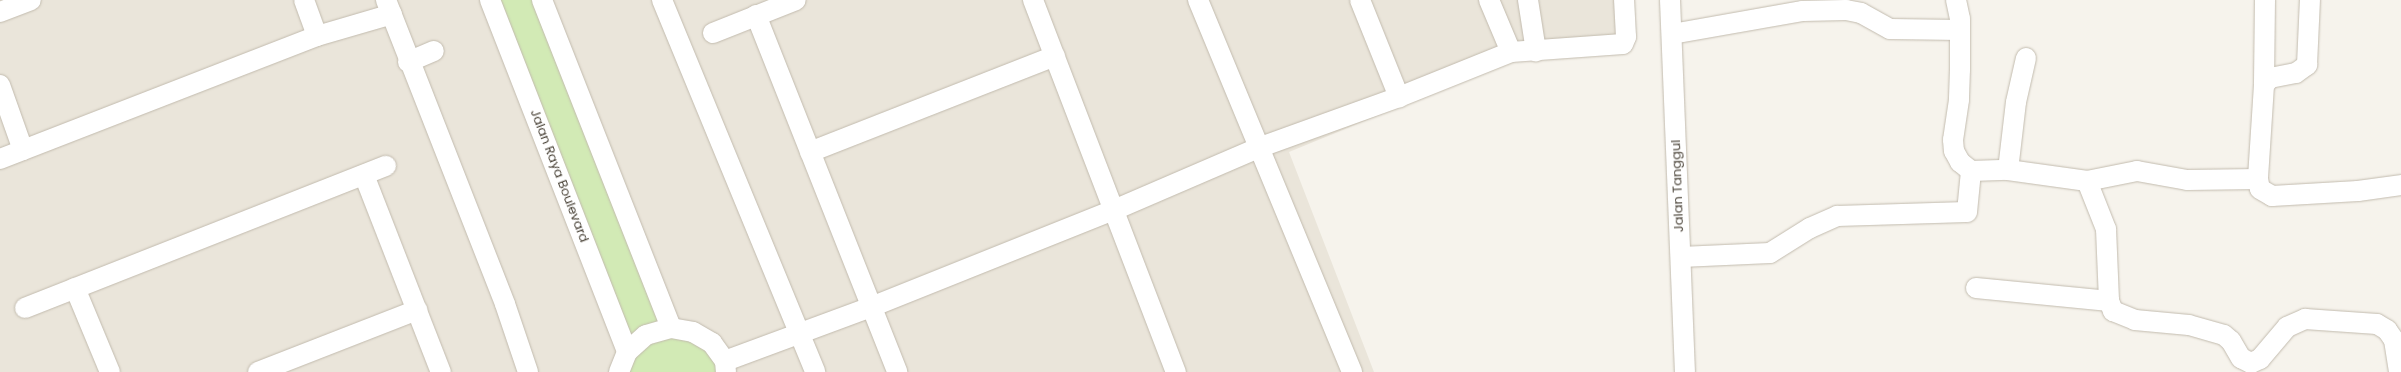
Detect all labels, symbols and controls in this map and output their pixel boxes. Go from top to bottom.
street label: Jalan Raya Boulevard [526,107,592,245]
street label: Jalan Tanggul [1669,139,1687,233]

